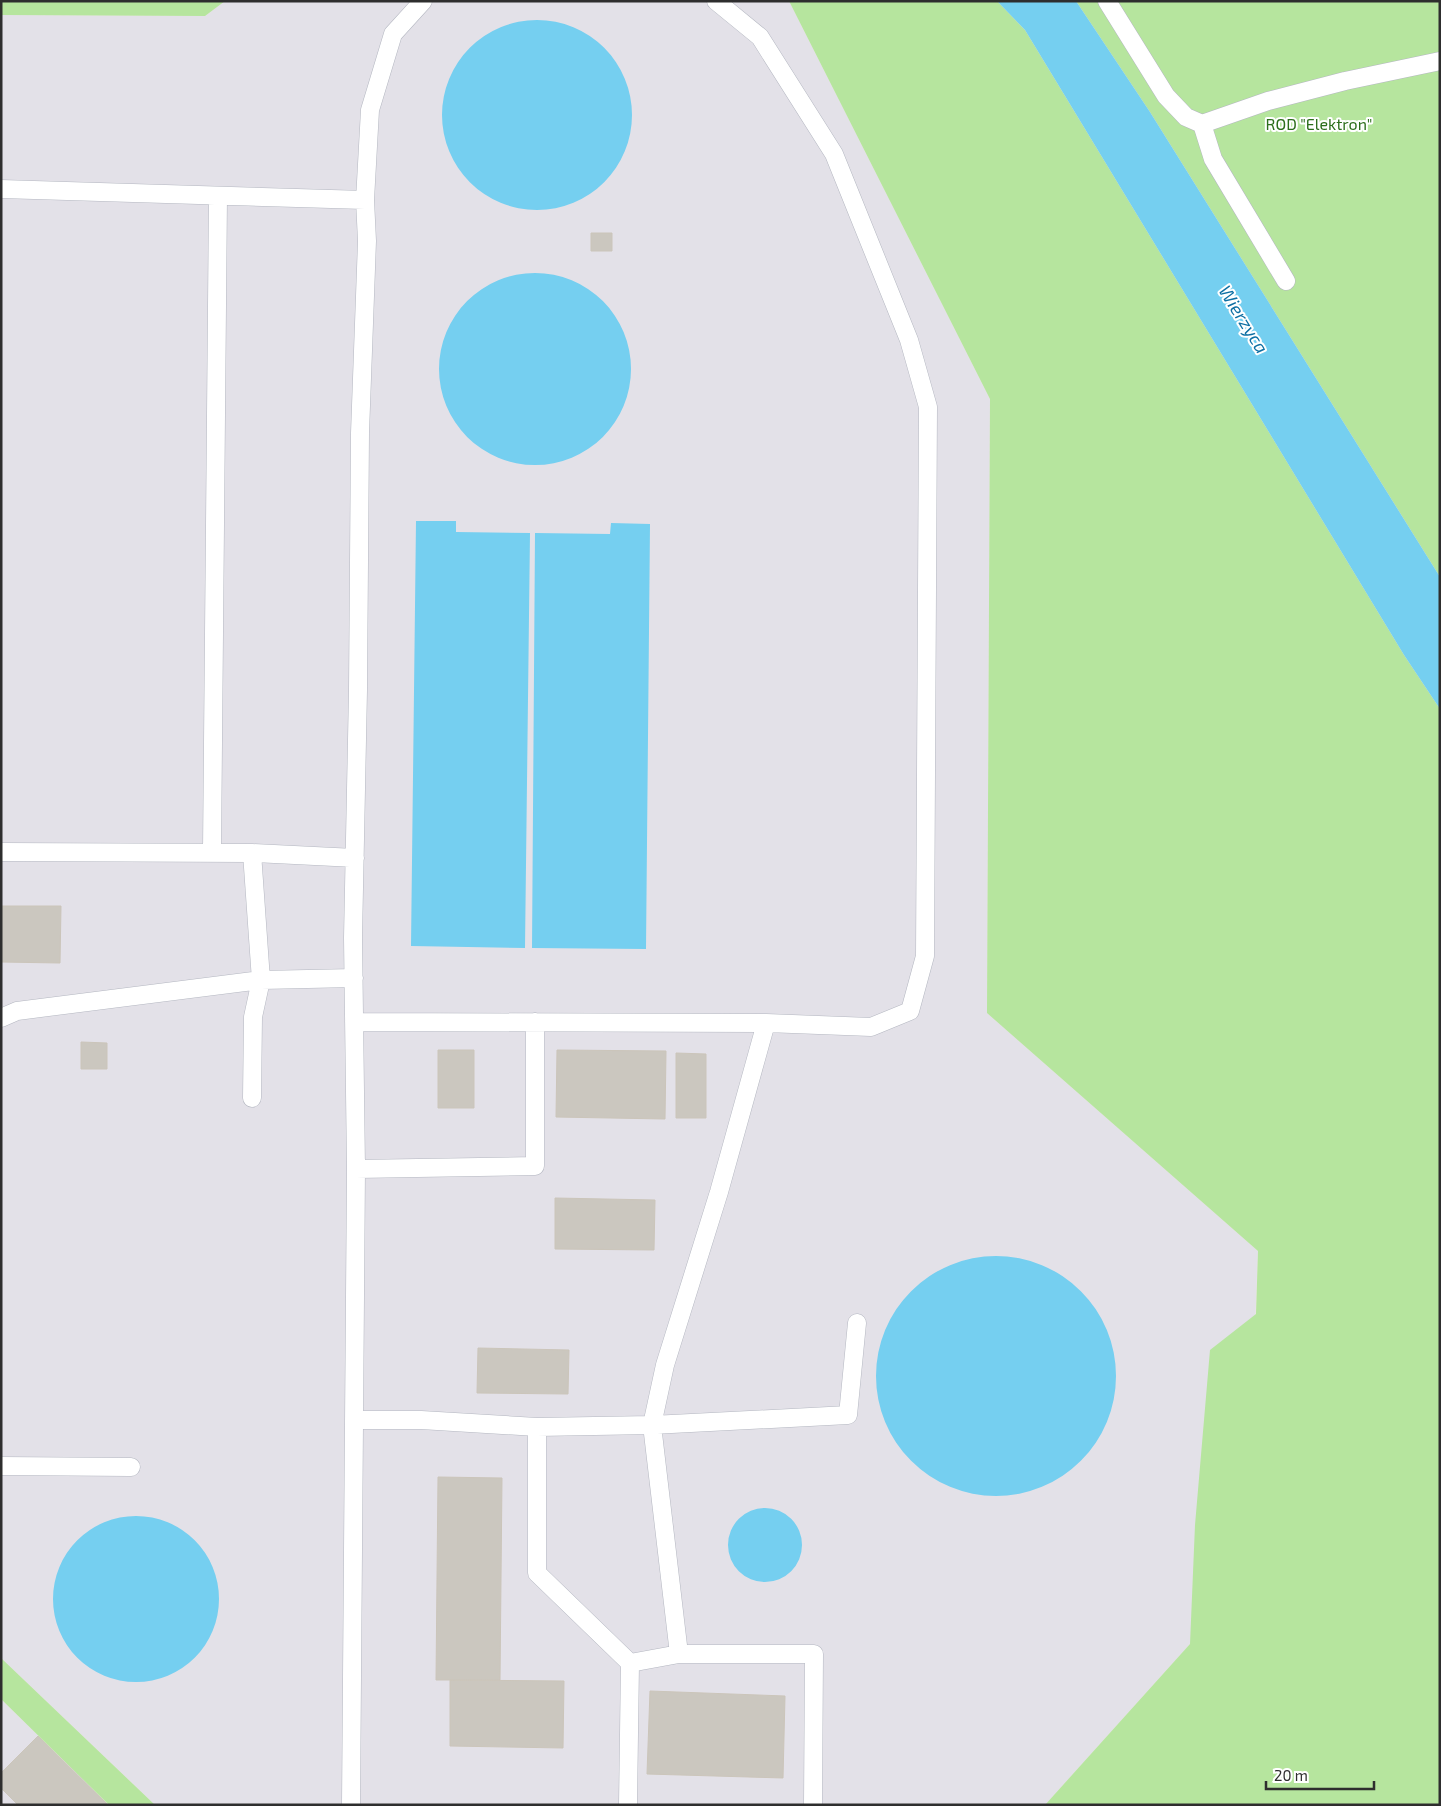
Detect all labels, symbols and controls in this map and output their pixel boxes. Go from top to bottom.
park label: ROD "Elektron" [1266,114,1372,133]
water label: Wierzyca [1215,281,1273,357]
scale bar [1266,1758,1374,1790]
text: 20 m [1274,1766,1308,1784]

